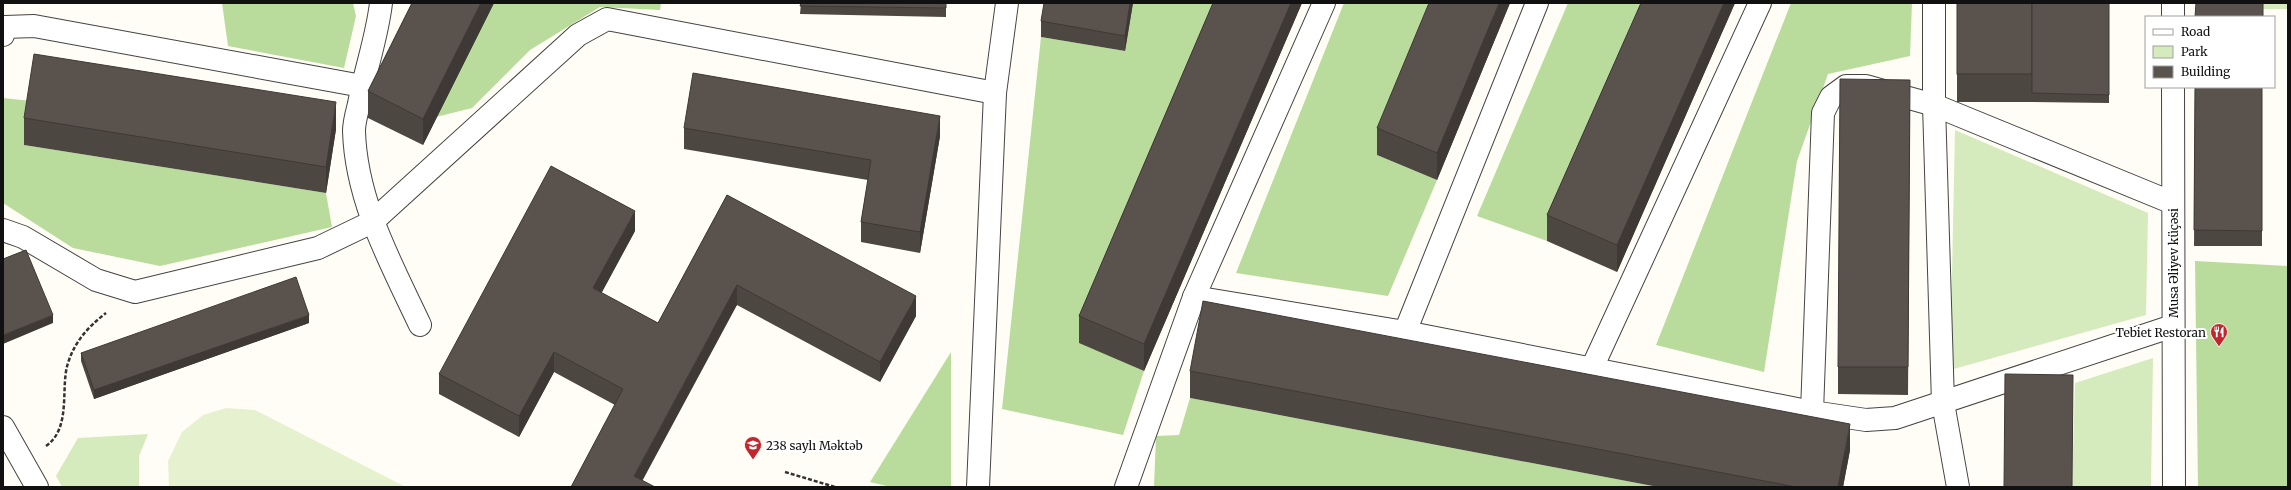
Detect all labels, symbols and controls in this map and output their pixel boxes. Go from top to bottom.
legend [2145,16,2275,88]
text: Road [2181,24,2210,39]
text: Park [2181,44,2208,59]
text: Building [2181,64,2231,79]
street label: Musa Əliyev küçəsi [2166,208,2181,318]
restaurant icon: Tebiet Restoran [2209,322,2229,347]
place label: Tebiet Restoran [2115,325,2206,340]
school or university icon: 238 saylı Məktəb [743,435,763,460]
place label: 238 saylı Məktəb [766,438,863,453]

